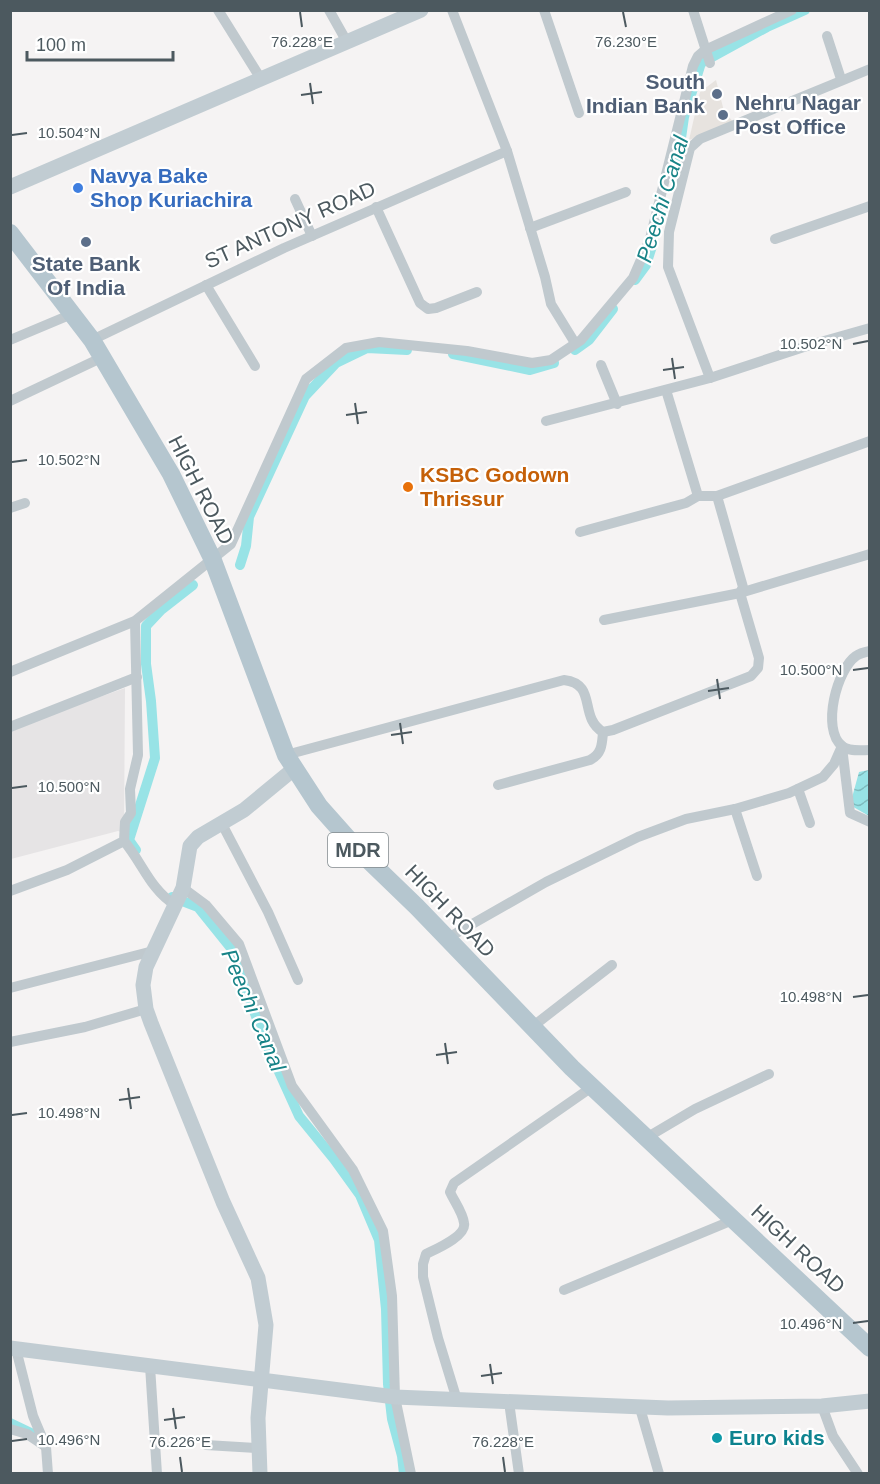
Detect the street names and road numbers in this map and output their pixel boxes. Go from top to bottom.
street label: ST ANTONY ROAD [201,177,379,273]
street label: HIGH ROAD [164,432,239,548]
road number: MDR [328,833,388,867]
street label: HIGH ROAD [401,860,500,961]
street label: HIGH ROAD [747,1200,850,1298]

